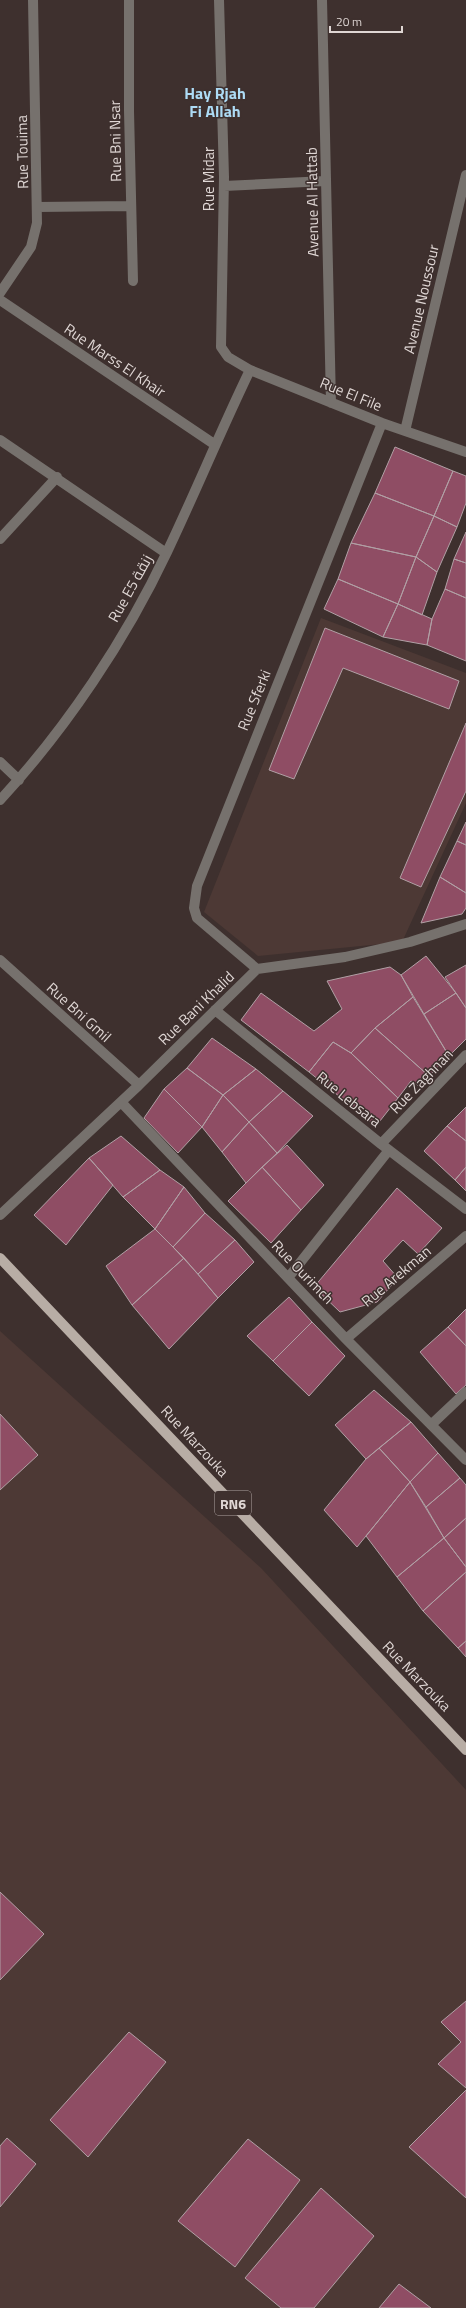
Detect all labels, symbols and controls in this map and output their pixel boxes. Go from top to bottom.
scale bar [330,8,402,34]
text: 20 m [336,12,362,31]
district label: Hay Rjah Fi Allah [184,81,246,123]
street label: Rue Bni Nsar [103,100,127,182]
street label: Rue Touima [10,114,34,189]
street label: Rue Midar [197,147,220,211]
street label: Avenue Al Hattab [300,147,324,257]
street label: Avenue Noussour [397,242,445,356]
street label: Rue Marss El Khair [60,317,170,403]
street label: Rue El File [316,371,386,417]
street label: Rue E5 زنقة [102,550,158,626]
street label: Rue Sferki [231,666,277,734]
street label: Rue Bani Khalid [153,966,239,1050]
street label: Rue Bni Gmil [41,977,117,1047]
street label: Rue Zaghnan [384,1043,458,1119]
street label: Rue Lebsara [312,1066,387,1133]
street label: Rue Ourimch [266,1235,340,1309]
street label: Rue Arekman [356,1240,436,1312]
street label: Rue Marzouka [156,1400,235,1482]
road number: RN6 [215,1491,251,1515]
street label: Rue Marzouka [377,1635,457,1717]

